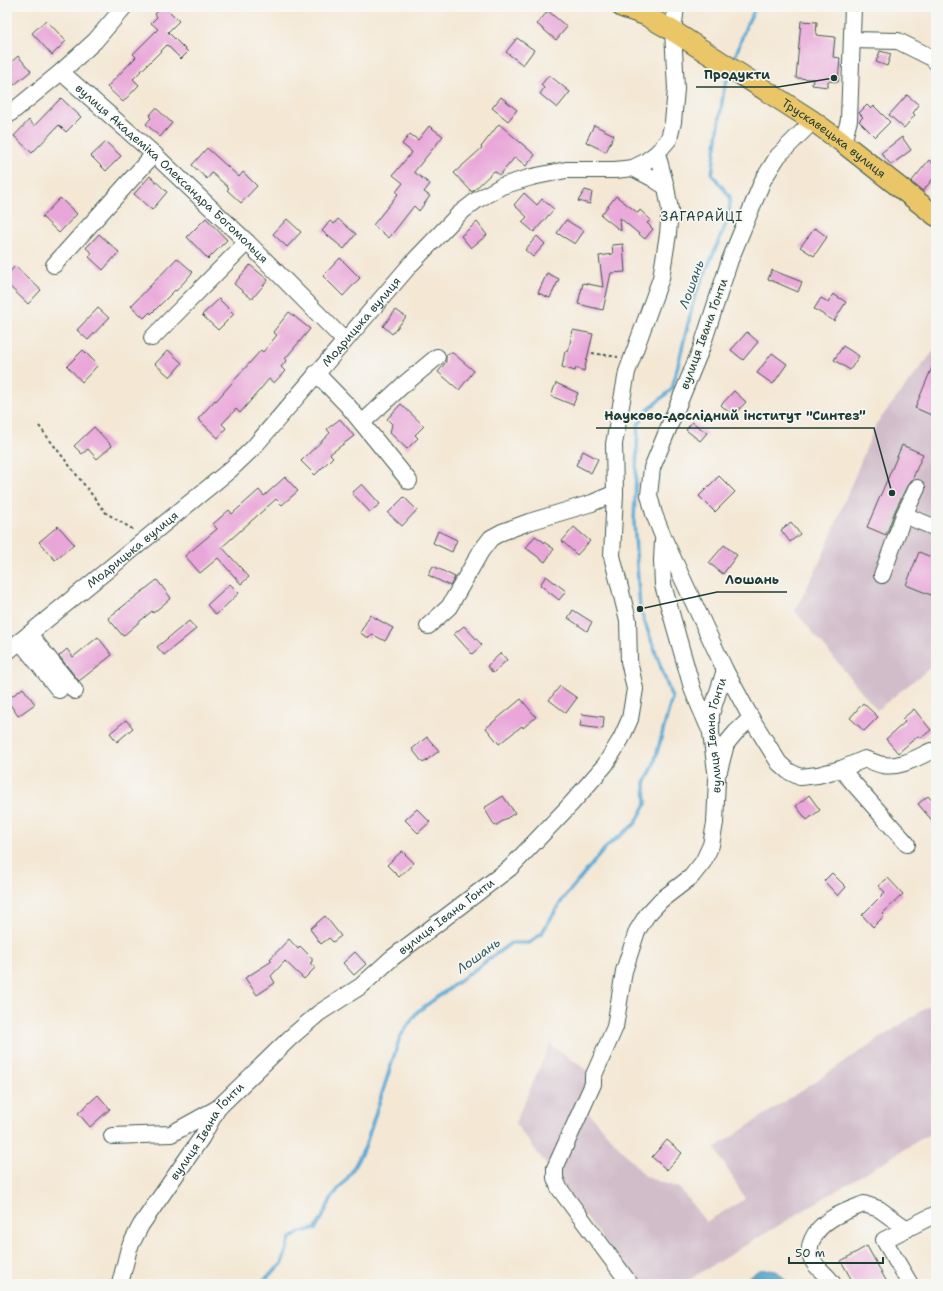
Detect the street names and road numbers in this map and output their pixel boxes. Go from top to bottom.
street label: вулиця Академіка Олександра Богомольця [72,80,272,267]
street label: Трускавецька вулиця [779,95,889,182]
street label: Модрицька вулиця [318,274,404,370]
street label: вулиця Івана Ґонти [676,276,732,392]
street label: Модрицька вулиця [83,507,182,592]
street label: вулиця Івана Ґонти [703,675,730,793]
street label: вулиця Івана Ґонти [395,875,498,958]
street label: вулиця Івана Ґонти [167,1079,248,1183]

